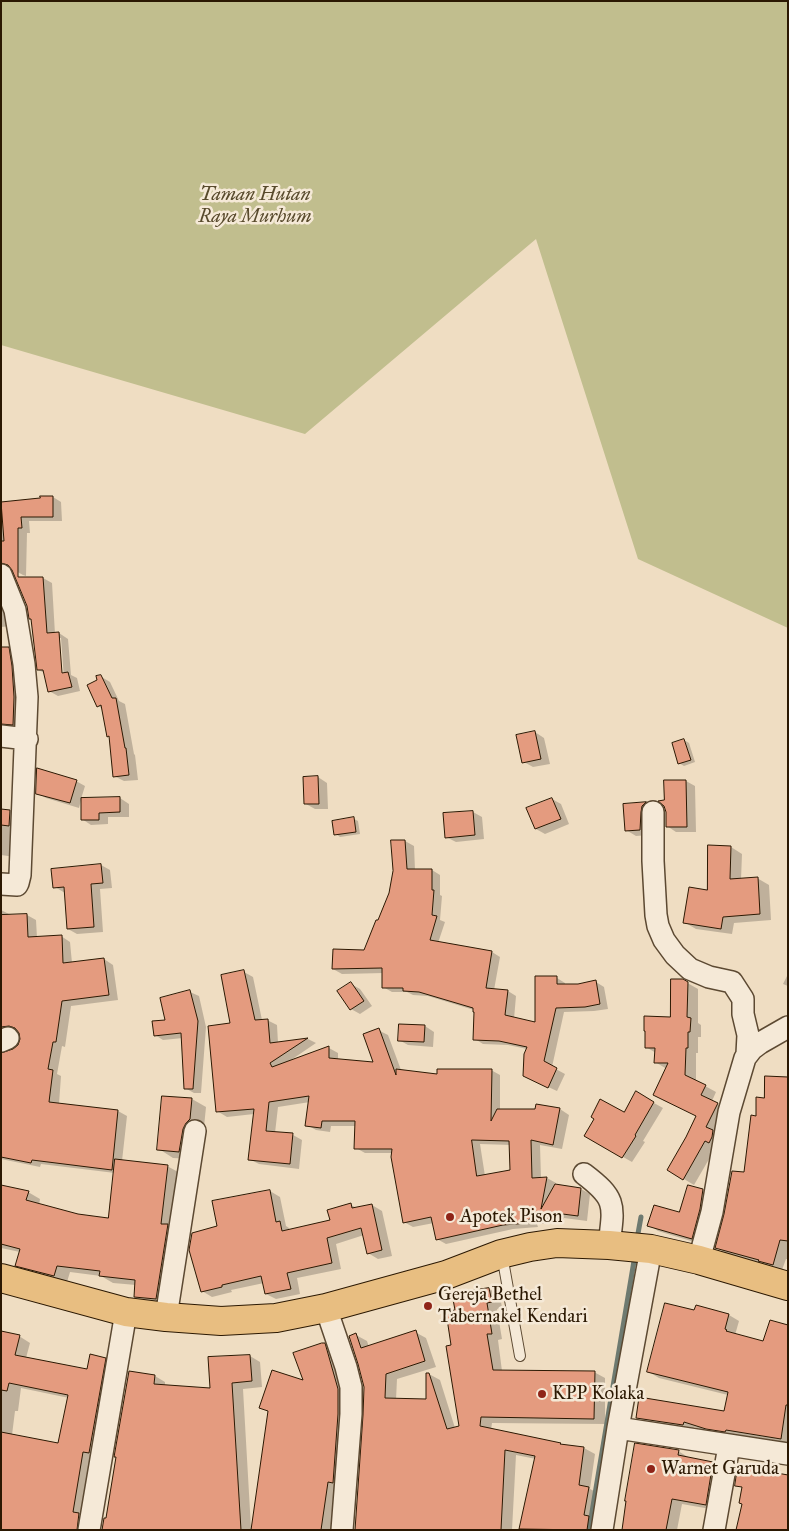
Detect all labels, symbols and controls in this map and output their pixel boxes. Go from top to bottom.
park label: Taman Hutan Raya Murhum [199,184,311,228]
place label: Apotek Pison [460,1206,563,1228]
marker: Apotek Pison [444,1211,456,1223]
place label: Gereja Bethel Tabernakel Kendari [438,1284,588,1328]
marker: Gereja Bethel Tabernakel Kendari [422,1300,434,1312]
place label: KPP Kolaka [552,1383,644,1405]
marker: KPP Kolaka [536,1388,548,1400]
place label: Warnet Garuda [661,1458,779,1480]
marker: Warnet Garuda [645,1463,657,1475]

